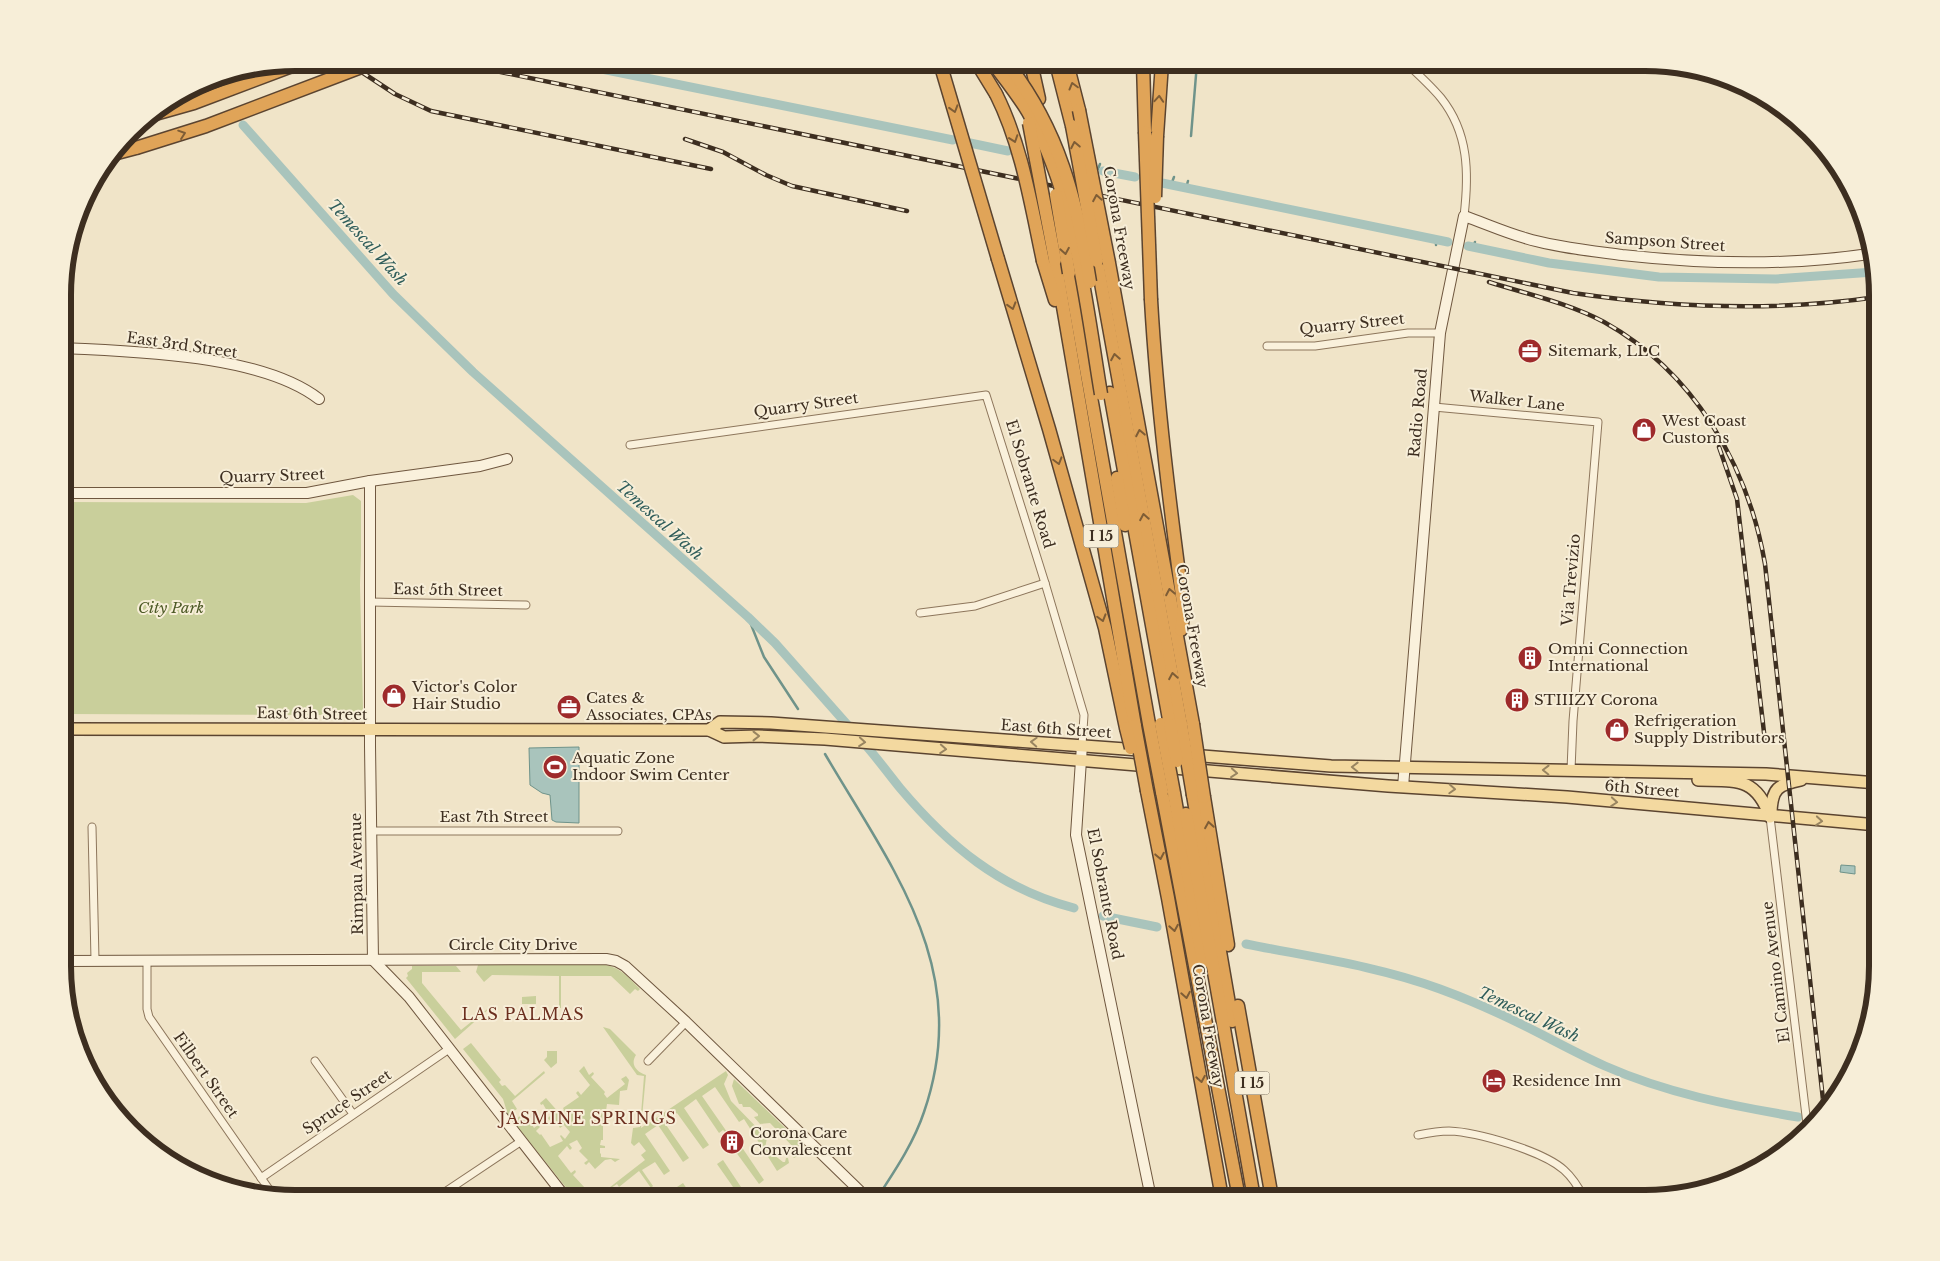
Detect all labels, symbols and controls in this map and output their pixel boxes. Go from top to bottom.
one-way arrow [1068,82,1079,91]
one-way arrow [1154,95,1165,103]
one-way arrow [948,105,958,113]
one-way arrow [178,130,186,140]
one-way arrow [1008,135,1018,143]
one-way arrow [1071,140,1081,149]
street label: Corona Freeway [1099,164,1140,292]
one-way arrow [1093,194,1103,203]
water label: Temescal Wash [324,195,412,289]
street label: Sampson Street [1604,228,1726,255]
one-way arrow [1059,247,1070,255]
one-way arrow [1007,301,1017,309]
street label: Quarry Street [1299,309,1406,338]
street label: East 3rd Street [125,327,239,362]
office icon: Sitemark, LLC [1517,338,1543,364]
place label: Sitemark, LLC [1548,341,1660,360]
one-way arrow [1110,352,1120,361]
street label: Radio Road [1404,368,1431,458]
street label: Walker Lane [1467,386,1566,415]
street label: Quarry Street [752,388,860,421]
place label: West Coast Customs [1661,411,1747,447]
street label: El Sobrante Road [1002,417,1059,551]
shop icon: West Coast Customs [1631,417,1657,443]
one-way arrow [1135,428,1145,437]
one-way arrow [1053,457,1063,465]
street label: Quarry Street [219,464,325,487]
water label: Temescal Wash [613,476,707,564]
one-way arrow [1139,512,1149,521]
road number: I 15 [1084,524,1118,548]
street label: Via Trevizio [1557,533,1584,628]
street label: Corona Freeway [1172,562,1213,690]
street label: East 5th Street [393,579,503,600]
one-way arrow [1165,588,1176,597]
park label: City Park [138,598,204,617]
one-way arrow [1096,613,1107,622]
place label: Omni Connection International [1548,639,1688,675]
building icon: Omni Connection International [1517,645,1543,671]
one-way arrow [1168,672,1179,681]
place label: Victor's Color Hair Studio [411,677,518,713]
shop icon: Victor's Color Hair Studio [381,683,407,709]
building icon: STIIIZY Corona [1504,687,1530,713]
place label: Cates & Associates, CPAs [585,688,712,724]
place label: STIIIZY Corona [1534,690,1659,709]
office icon: Cates & Associates, CPAs [556,694,582,720]
street label: East 6th Street [256,703,368,724]
place label: Refrigeration Supply Distributors [1634,711,1785,747]
street label: East 6th Street [1000,715,1112,742]
shop icon: Refrigeration Supply Distributors [1604,717,1630,743]
one-way arrow [752,731,760,741]
one-way arrow [858,736,866,747]
one-way arrow [1029,736,1037,747]
one-way arrow [940,743,948,754]
place label: Aquatic Zone Indoor Swim Center [571,748,730,784]
sports icon: Aquatic Zone Indoor Swim Center [542,754,568,780]
one-way arrow [1351,762,1359,772]
one-way arrow [1542,765,1550,775]
one-way arrow [1230,768,1238,779]
street label: 6th Street [1604,776,1681,801]
one-way arrow [1448,784,1456,795]
one-way arrow [1610,796,1618,807]
street label: East 7th Street [440,807,549,826]
street label: Rimpau Avenue [346,813,367,935]
one-way arrow [1815,815,1823,826]
one-way arrow [1204,821,1214,830]
street label: El Sobrante Road [1083,826,1128,961]
one-way arrow [1154,851,1164,860]
street label: El Camino Avenue [1757,900,1794,1044]
one-way arrow [1168,924,1178,933]
street label: Circle City Drive [448,935,578,954]
street label: Corona Freeway [1188,962,1229,1090]
water label: Temescal Wash [1475,982,1583,1046]
one-way arrow [1180,991,1190,1000]
district label: LAS PALMAS [461,1004,585,1024]
street label: Filbert Street [170,1028,243,1122]
street label: Spruce Street [299,1065,395,1138]
hotel icon: Residence Inn [1481,1068,1507,1094]
place label: Residence Inn [1512,1071,1621,1090]
road number: I 15 [1234,1072,1270,1094]
one-way arrow [1195,1075,1205,1084]
district label: JASMINE SPRINGS [497,1108,677,1128]
place label: Corona Care Convalescent [750,1123,852,1159]
building icon: Corona Care Convalescent [719,1129,745,1155]

